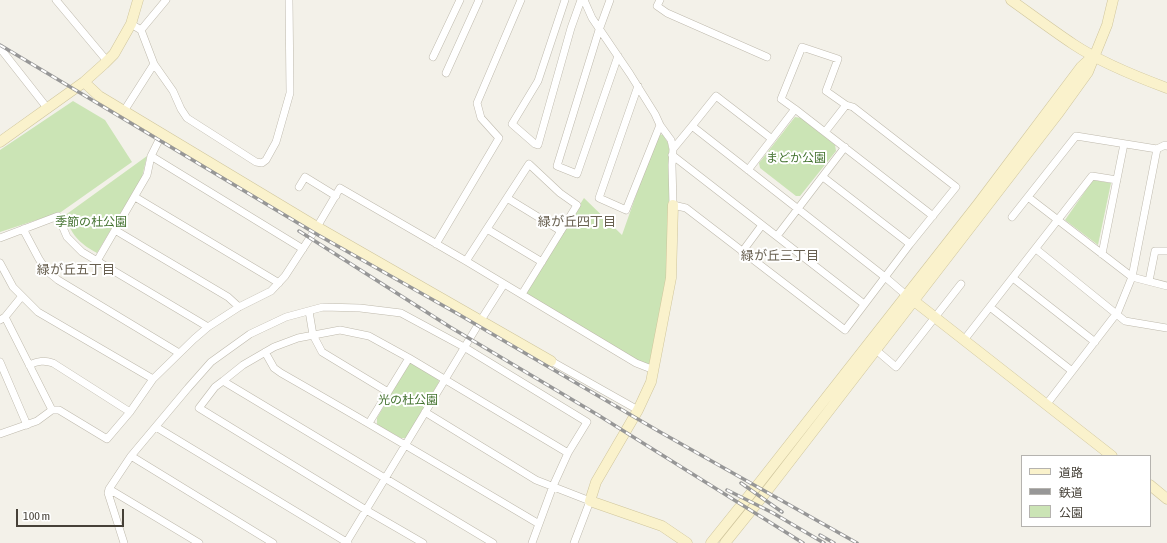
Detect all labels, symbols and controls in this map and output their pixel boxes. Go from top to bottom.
park label: まどか公園 [766,151,826,165]
district label: 緑が丘四丁目 [538,214,616,230]
park label: 季節の杜公園 [55,215,127,229]
district label: 緑が丘三丁目 [741,248,819,264]
district label: 緑が丘五丁目 [37,262,115,278]
park label: 光の杜公園 [378,393,438,407]
legend [1021,455,1151,527]
text: 道路 [1059,466,1083,480]
text: 鉄道 [1059,486,1083,500]
scale bar [18,501,126,527]
text: 公園 [1059,506,1083,520]
text: 100 m [23,509,50,523]

